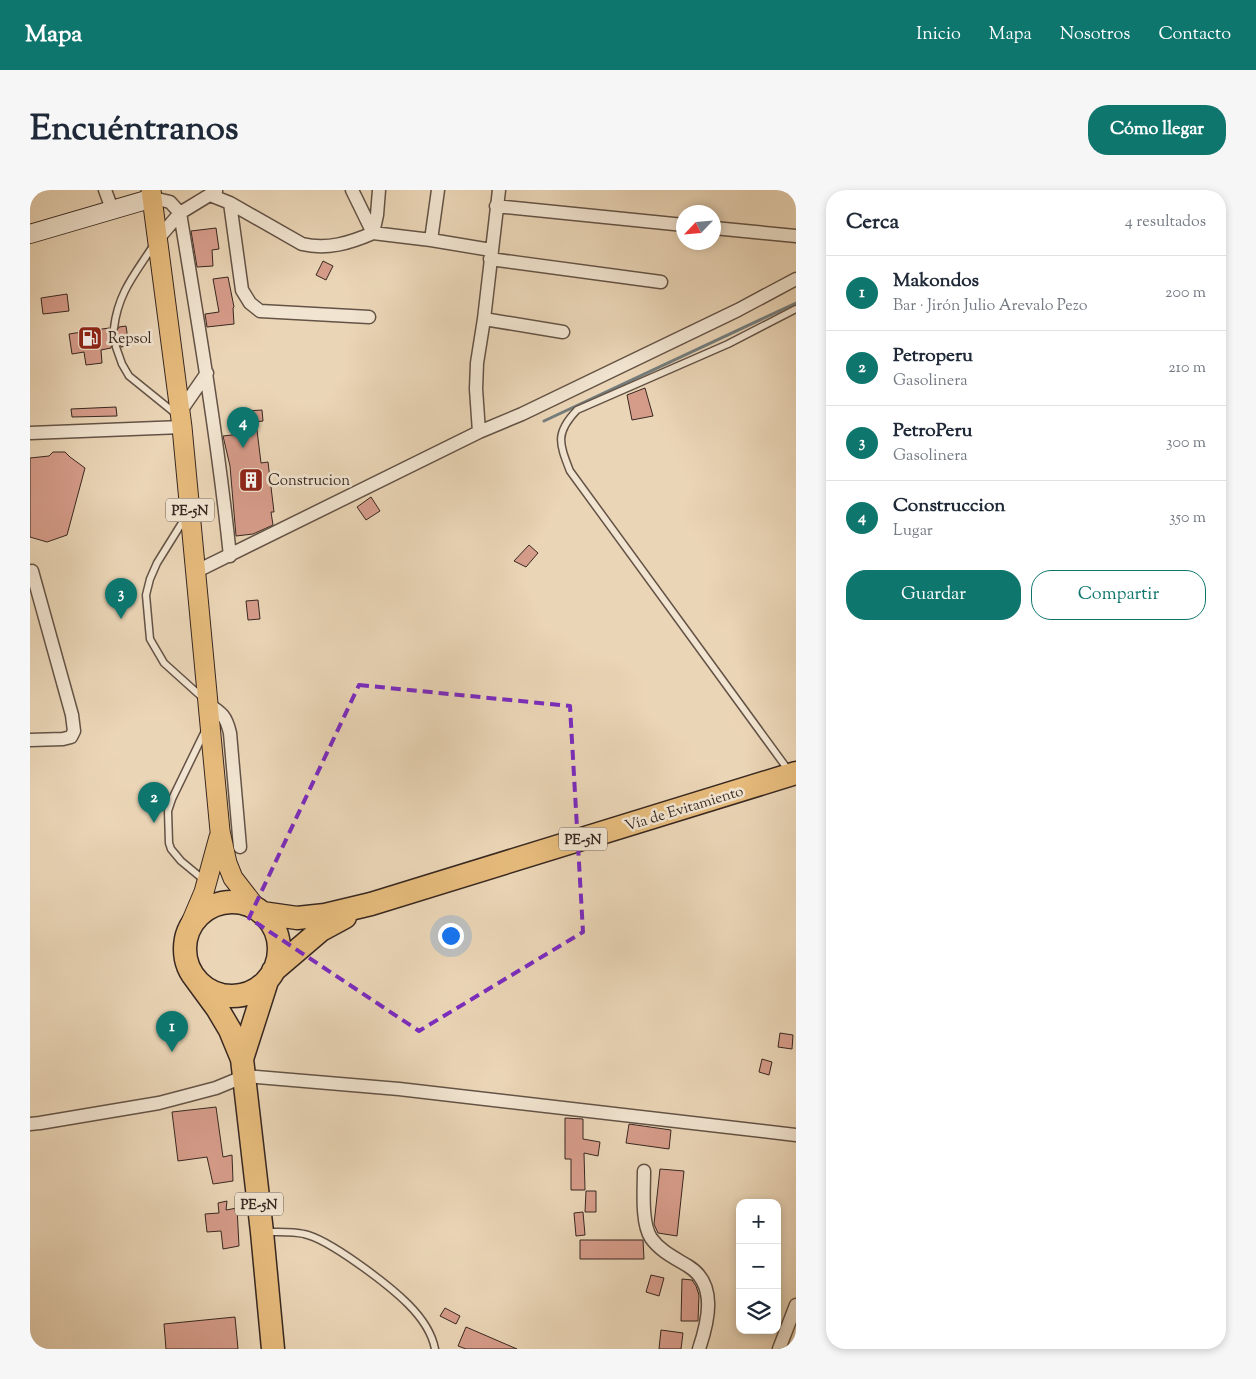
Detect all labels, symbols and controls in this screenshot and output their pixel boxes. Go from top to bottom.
text: Mapa [25,18,82,52]
text: Inicio [916,22,961,48]
text: Mapa [989,22,1032,48]
text: Nosotros [1060,22,1130,48]
text: Contacto [1158,22,1231,48]
text: Encuéntranos [30,105,239,156]
button: Cómo llegar [1088,105,1226,155]
north arrow [676,205,721,250]
text: Cerca [846,208,899,238]
text: 4 resultados [1125,211,1206,234]
text: Makondos [893,268,979,295]
text: 1 [859,282,865,305]
text: 200 m [1165,282,1206,305]
text: Bar · Jirón Julio Arevalo Pezo [893,295,1087,318]
fuel station icon: Repsol [77,325,103,351]
place label: Repsol [108,329,152,350]
text: Petroperu [893,343,973,370]
text: 2 [858,357,866,380]
text: 210 m [1168,357,1206,380]
text: Gasolinera [893,370,968,393]
pin: 4 [227,407,259,448]
text: PetroPeru [893,418,973,445]
text: 3 [859,432,865,455]
text: 300 m [1166,432,1206,455]
text: Gasolinera [893,445,968,468]
building icon: Construcion [238,467,264,493]
place label: Construcion [268,471,350,492]
text: Construccion [893,493,1006,520]
road number: PE-5N [166,498,214,522]
text: 4 [858,507,866,530]
text: 350 m [1169,507,1206,530]
text: Lugar [893,520,933,543]
button: Guardar [846,570,1021,620]
button: Compartir [1031,570,1206,620]
pin: 3 [105,578,137,619]
street label: Vía de Evitamiento [623,781,746,837]
pin: 2 [138,782,170,823]
road number: PE-5N [559,828,607,851]
your location [438,923,464,949]
pin: 1 [156,1011,188,1052]
road number: PE-5N [235,1192,283,1216]
map controls [736,1199,781,1334]
button: + [736,1199,781,1244]
button: − [736,1244,781,1289]
button: layers [736,1289,781,1334]

